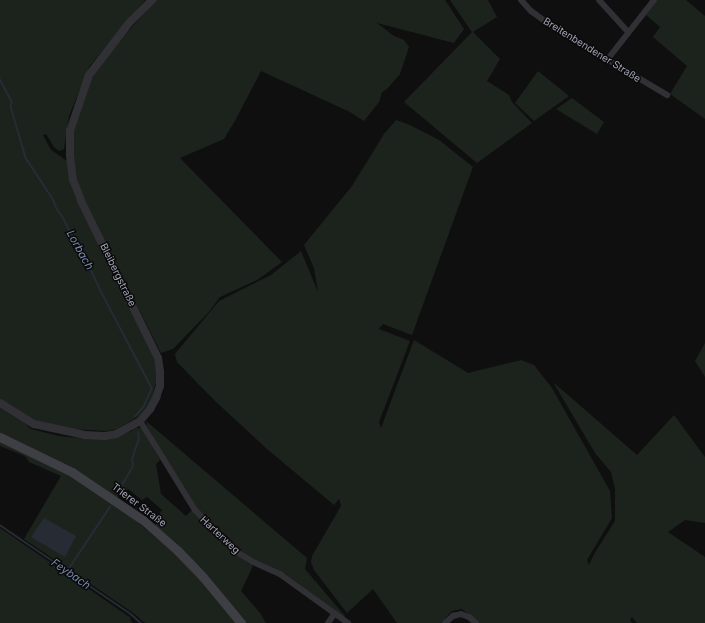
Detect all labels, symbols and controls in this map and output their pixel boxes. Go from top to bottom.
street label: Breitenbendener Straße [541,15,643,85]
water label: Lorbach [64,228,96,272]
street label: Bleibergstraße [98,241,138,309]
street label: Trierer Straße [109,481,169,529]
street label: Harterweg [198,514,242,556]
water label: Feybach [49,556,93,592]

